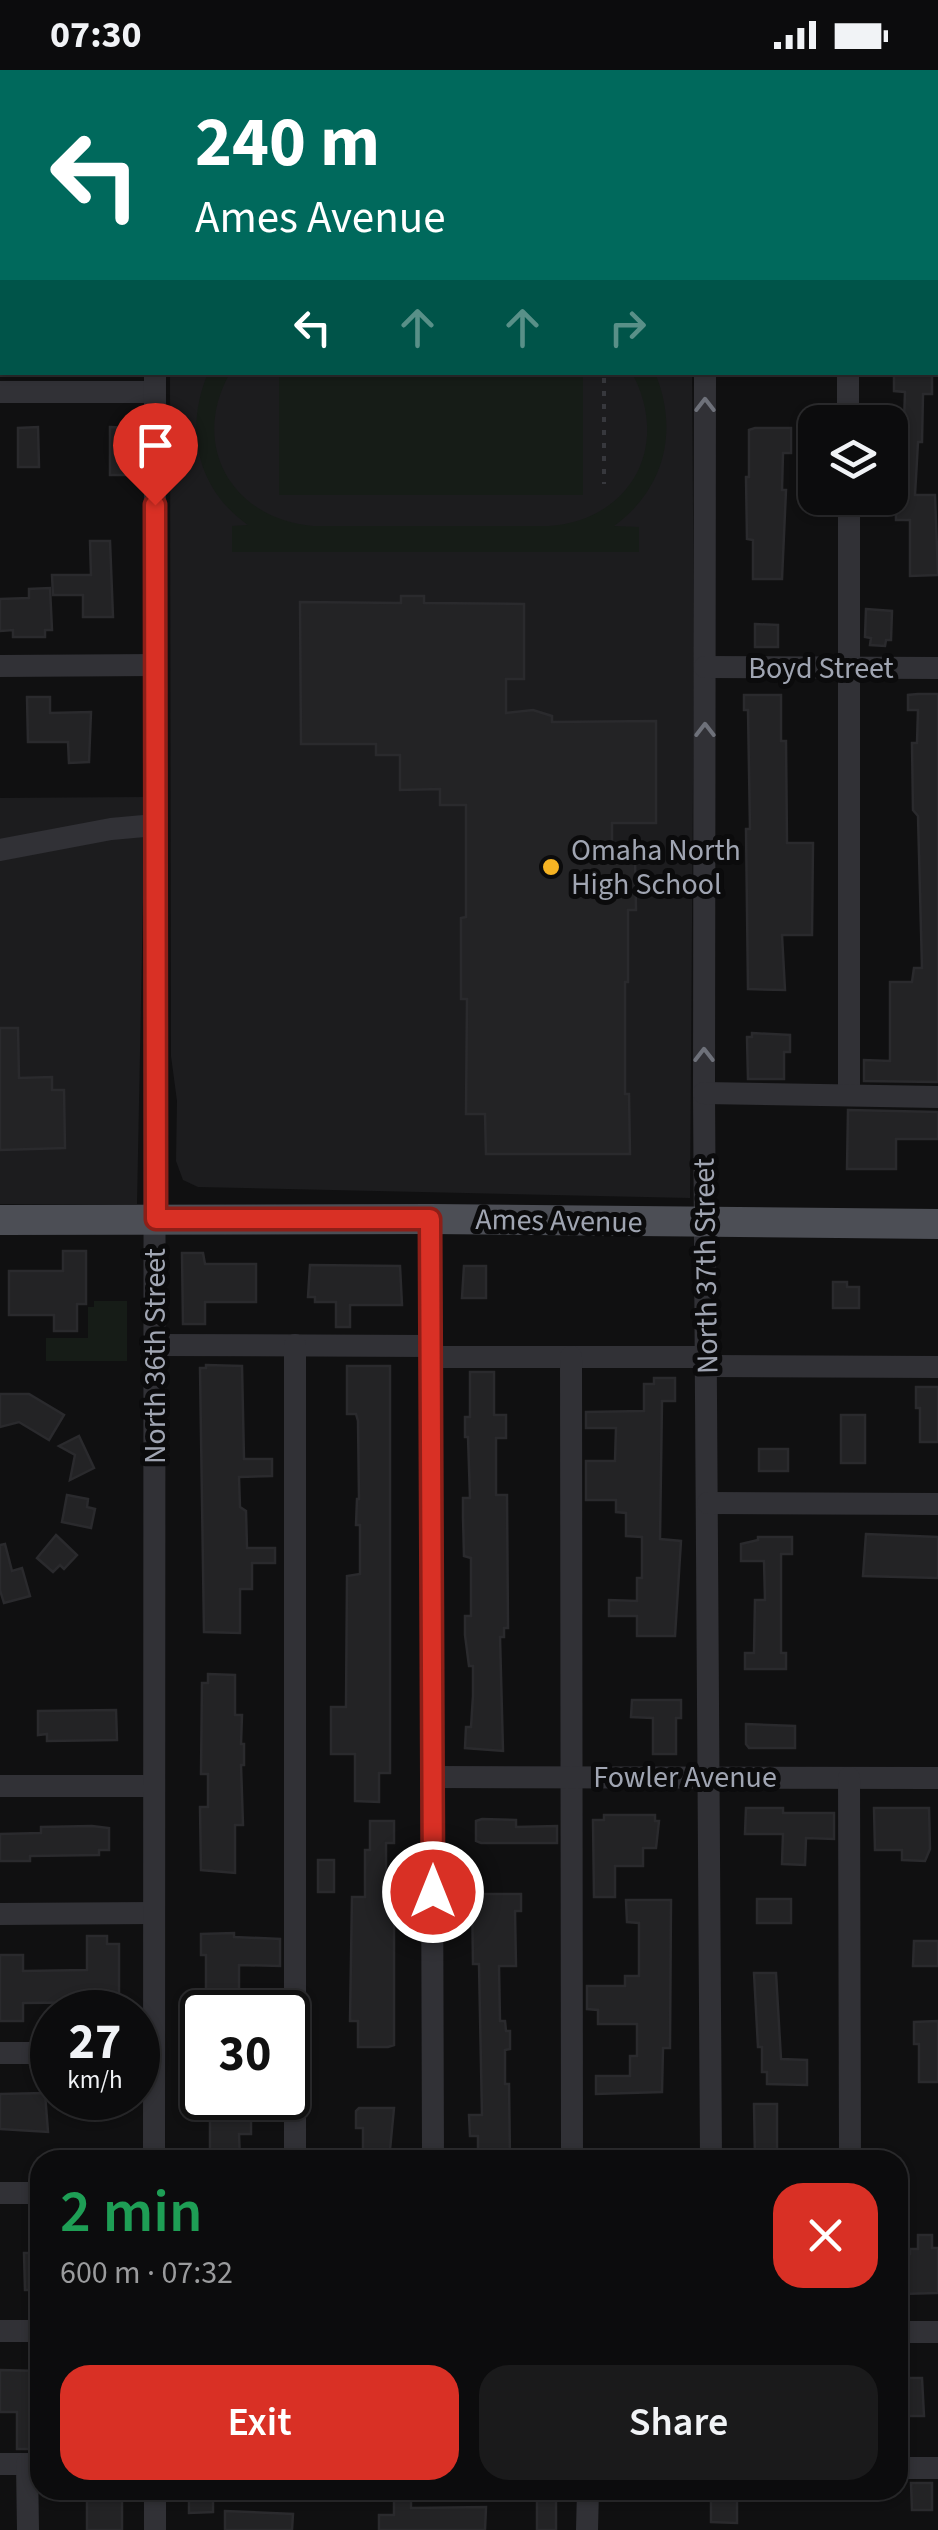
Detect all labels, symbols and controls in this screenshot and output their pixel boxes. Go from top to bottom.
text: 07:30 [50,8,142,62]
text: 240 m [195,93,380,193]
icon: left [30,110,160,240]
text: Ames Avenue [195,186,446,250]
icon: left [285,300,340,355]
icon: ahead [390,300,445,355]
icon: ahead [495,300,550,355]
icon: right [600,300,655,355]
one-way arrow [694,397,716,412]
pin [113,403,198,506]
map controls [798,405,908,515]
button: layers [798,405,908,515]
icon: arrive [128,418,183,473]
street label: Boyd Street [748,647,894,690]
one-way arrow [694,722,716,738]
place label: Omaha North High School [571,829,741,906]
marker: Omaha North High School [540,856,562,878]
one-way arrow [693,1047,715,1062]
street label: North 37th Street [683,1158,729,1374]
street label: Ames Avenue [475,1198,643,1244]
street label: North 36th Street [134,1248,177,1464]
street label: Fowler Avenue [593,1756,777,1799]
position arrow [381,1840,485,1944]
speed limit sign: 30 [180,1990,310,2120]
text: 27 [69,2007,121,2078]
text: km/h [67,2062,123,2098]
text: 2 min [60,2170,203,2255]
button: close [773,2183,878,2288]
text: 600 m · 07:32 [60,2250,233,2296]
button: Exit [60,2365,459,2480]
button: Share [479,2365,878,2480]

